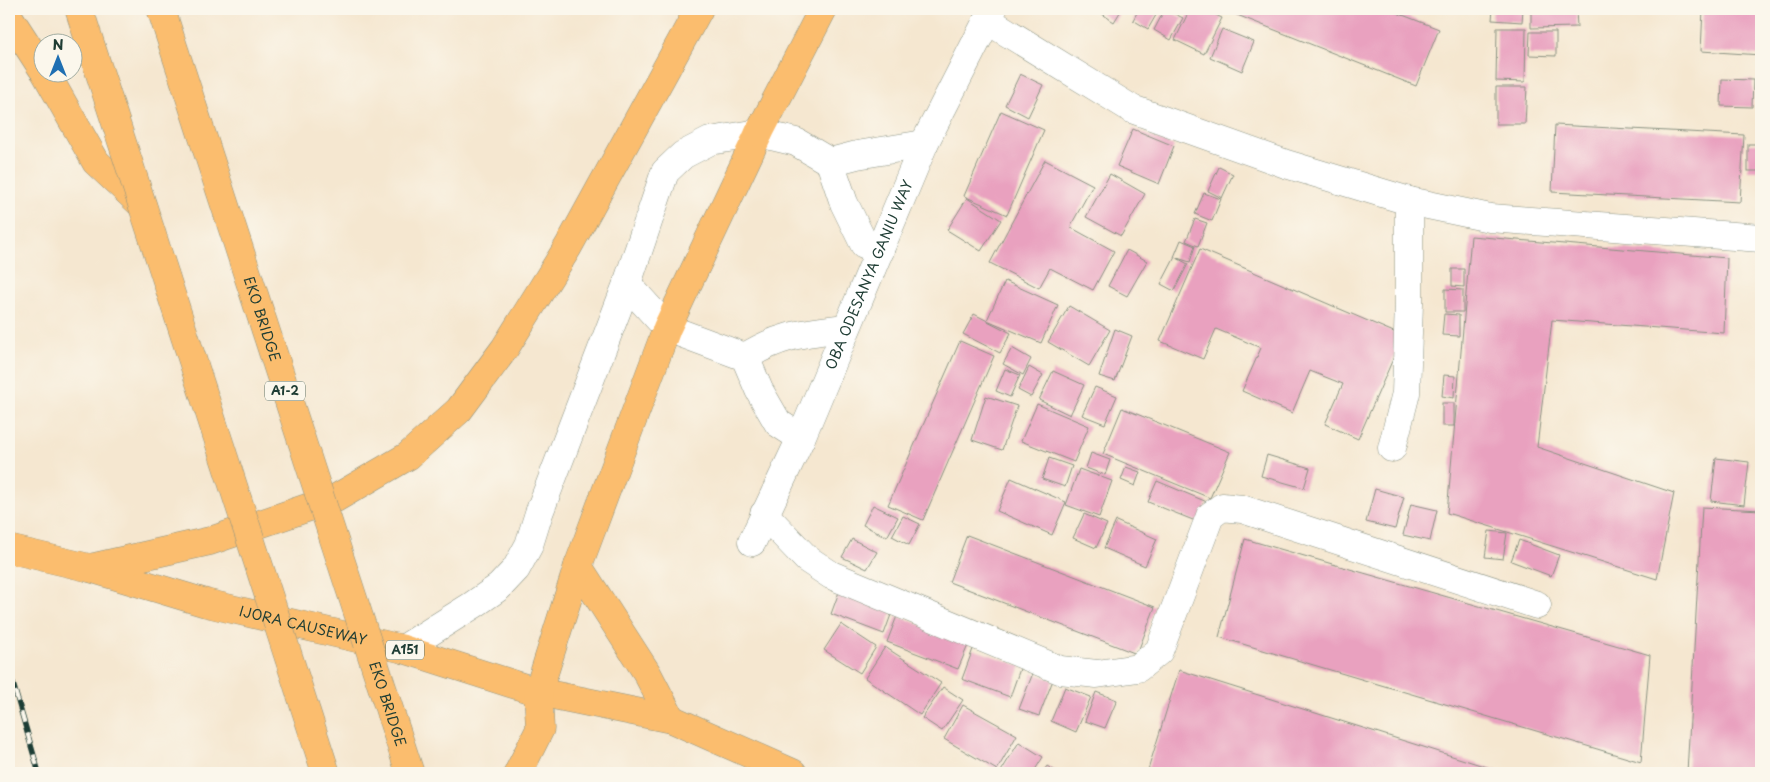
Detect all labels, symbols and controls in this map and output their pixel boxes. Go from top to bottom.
north arrow [32,32,82,82]
text: N [52,34,64,55]
street label: OBA ODESANYA GANIU WAY [820,176,918,373]
street label: EKO BRIDGE [239,273,286,364]
road number: A1-2 [265,382,305,401]
street label: IJORA CAUSEWAY [237,600,369,650]
road number: A151 [386,640,424,660]
street label: EKO BRIDGE [364,659,412,749]

